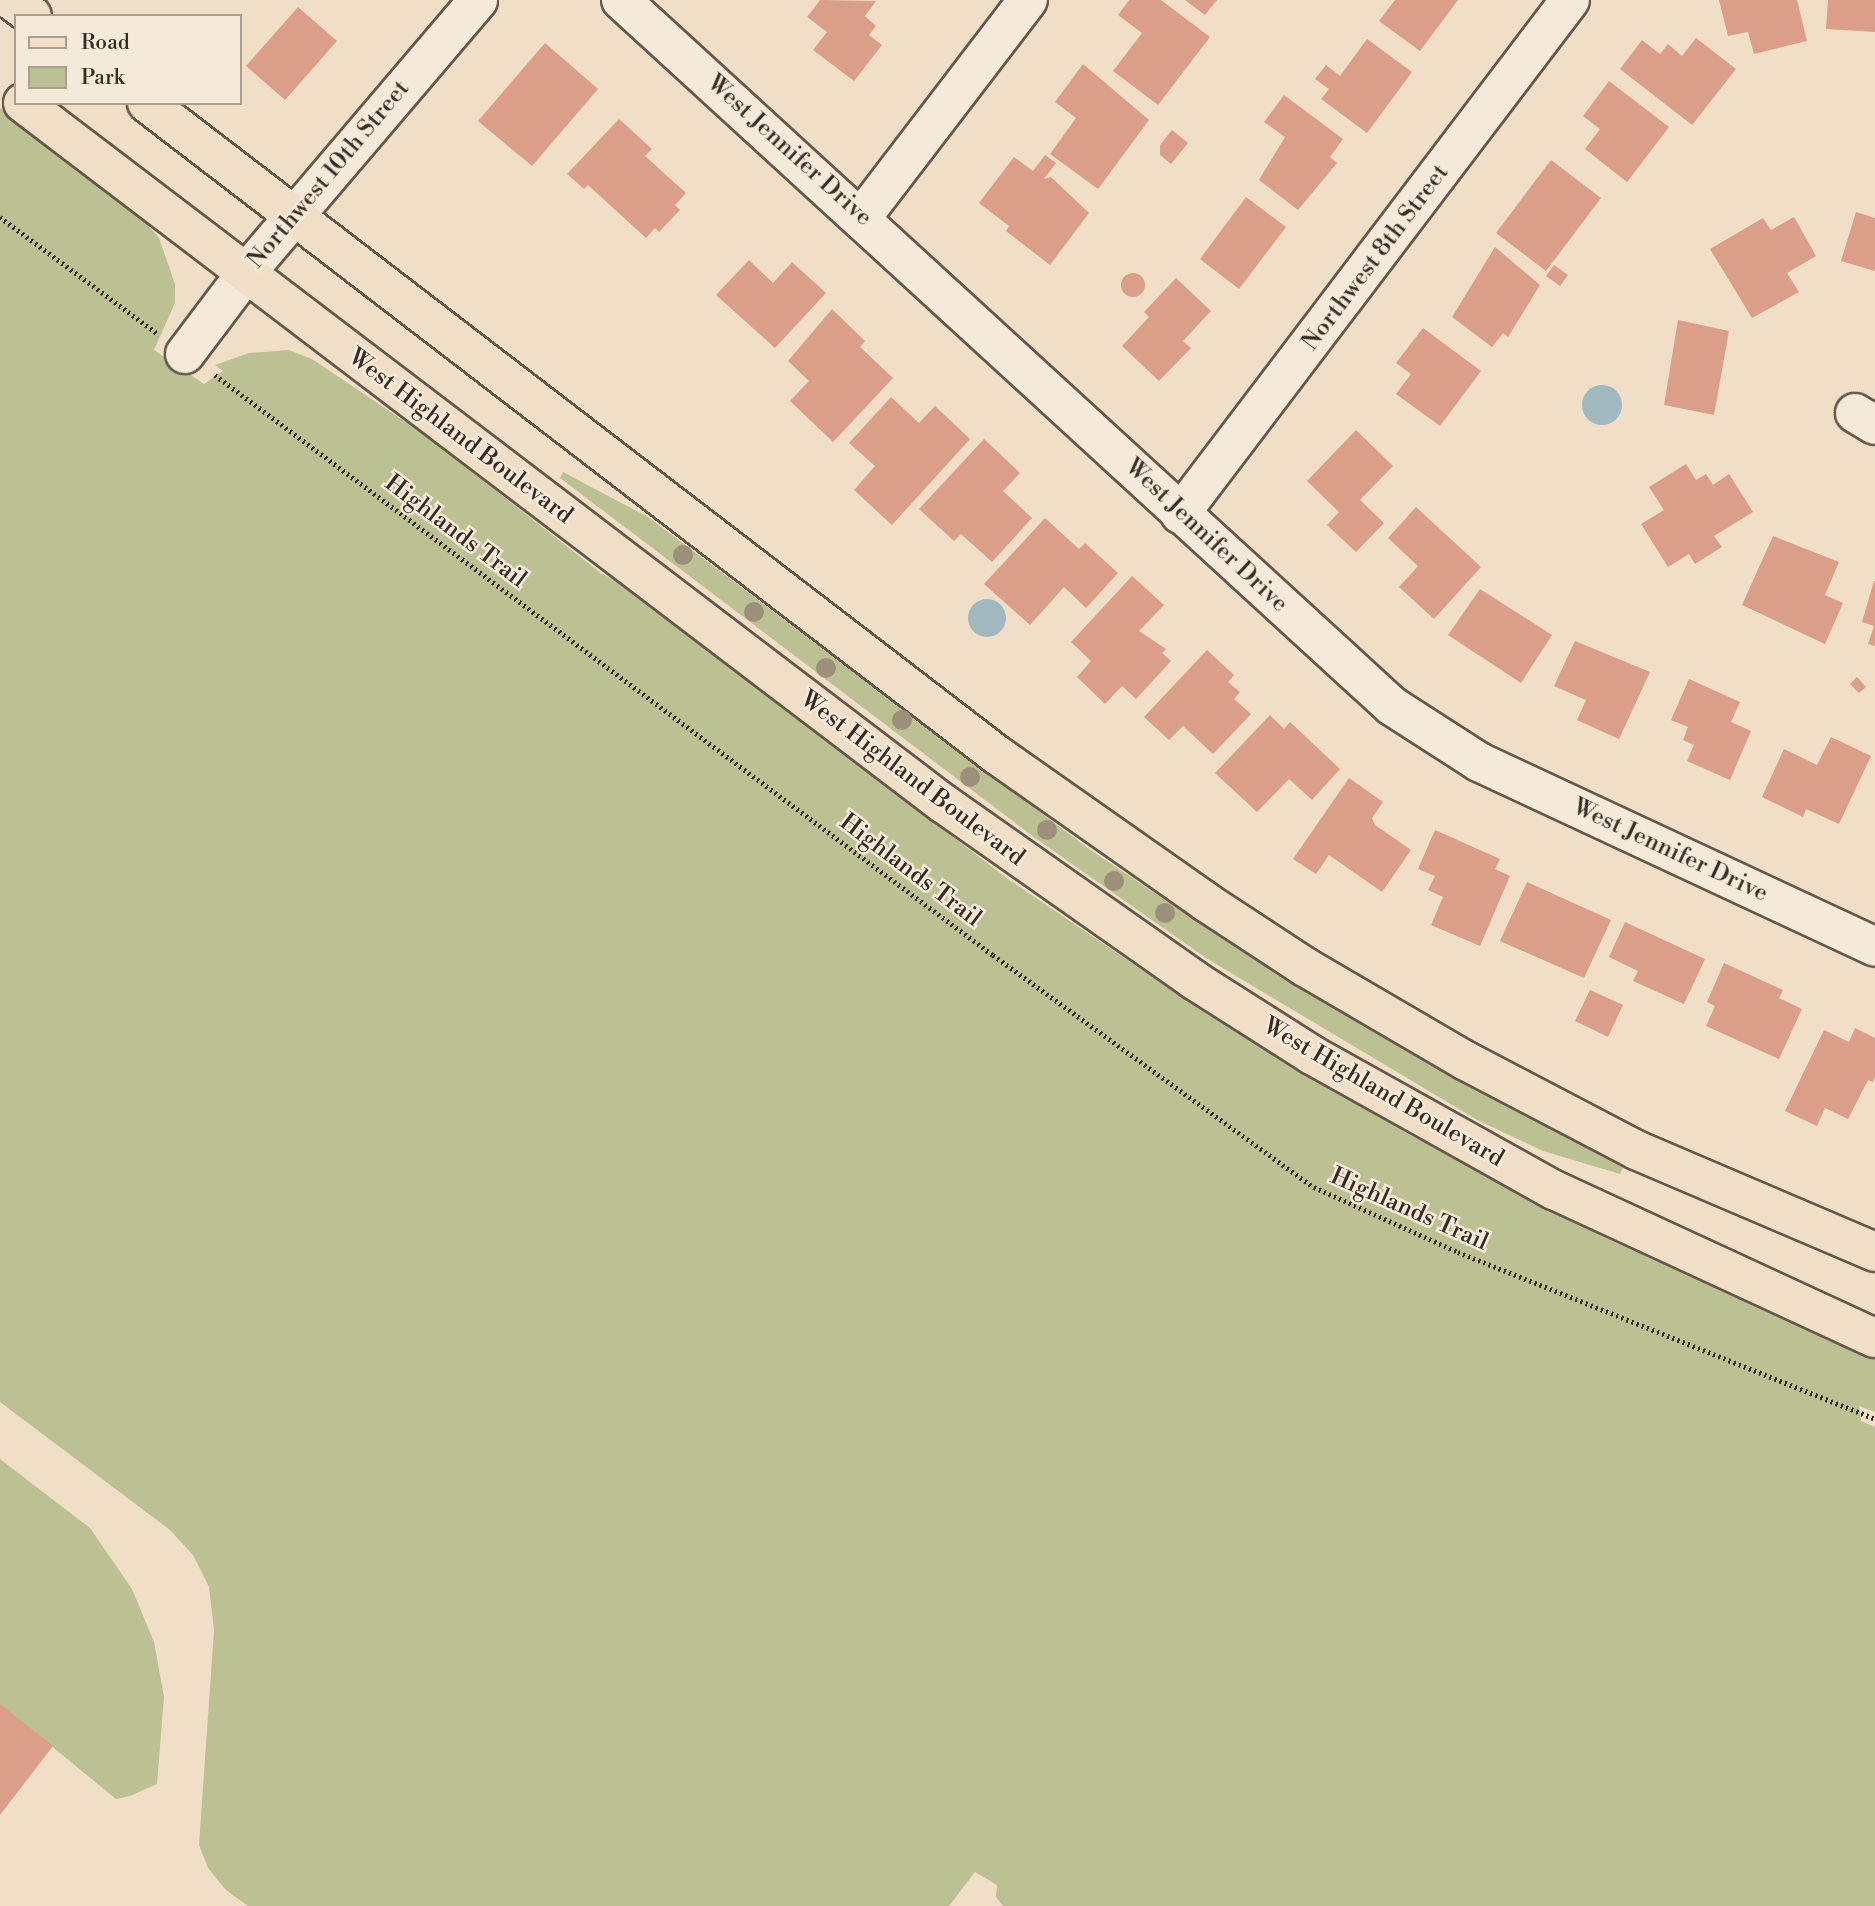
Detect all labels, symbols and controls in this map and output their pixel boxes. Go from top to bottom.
legend [14,14,242,105]
text: Road [81,30,130,56]
text: Park [81,65,125,91]
street label: West Jennifer Drive [701,69,877,233]
street label: Northwest 10th Street [242,75,416,275]
street label: Northwest 8th Street [1297,159,1455,357]
street label: West Highland Boulevard [342,343,578,531]
street label: West Jennifer Drive [1119,453,1293,619]
street label: Highlands Trail [379,469,531,595]
street label: West Highland Boulevard [794,685,1030,873]
street label: West Jennifer Drive [1568,793,1772,909]
street label: Highlands Trail [834,808,986,934]
street label: West Highland Boulevard [1257,1012,1509,1174]
street label: Highlands Trail [1326,1162,1492,1258]

